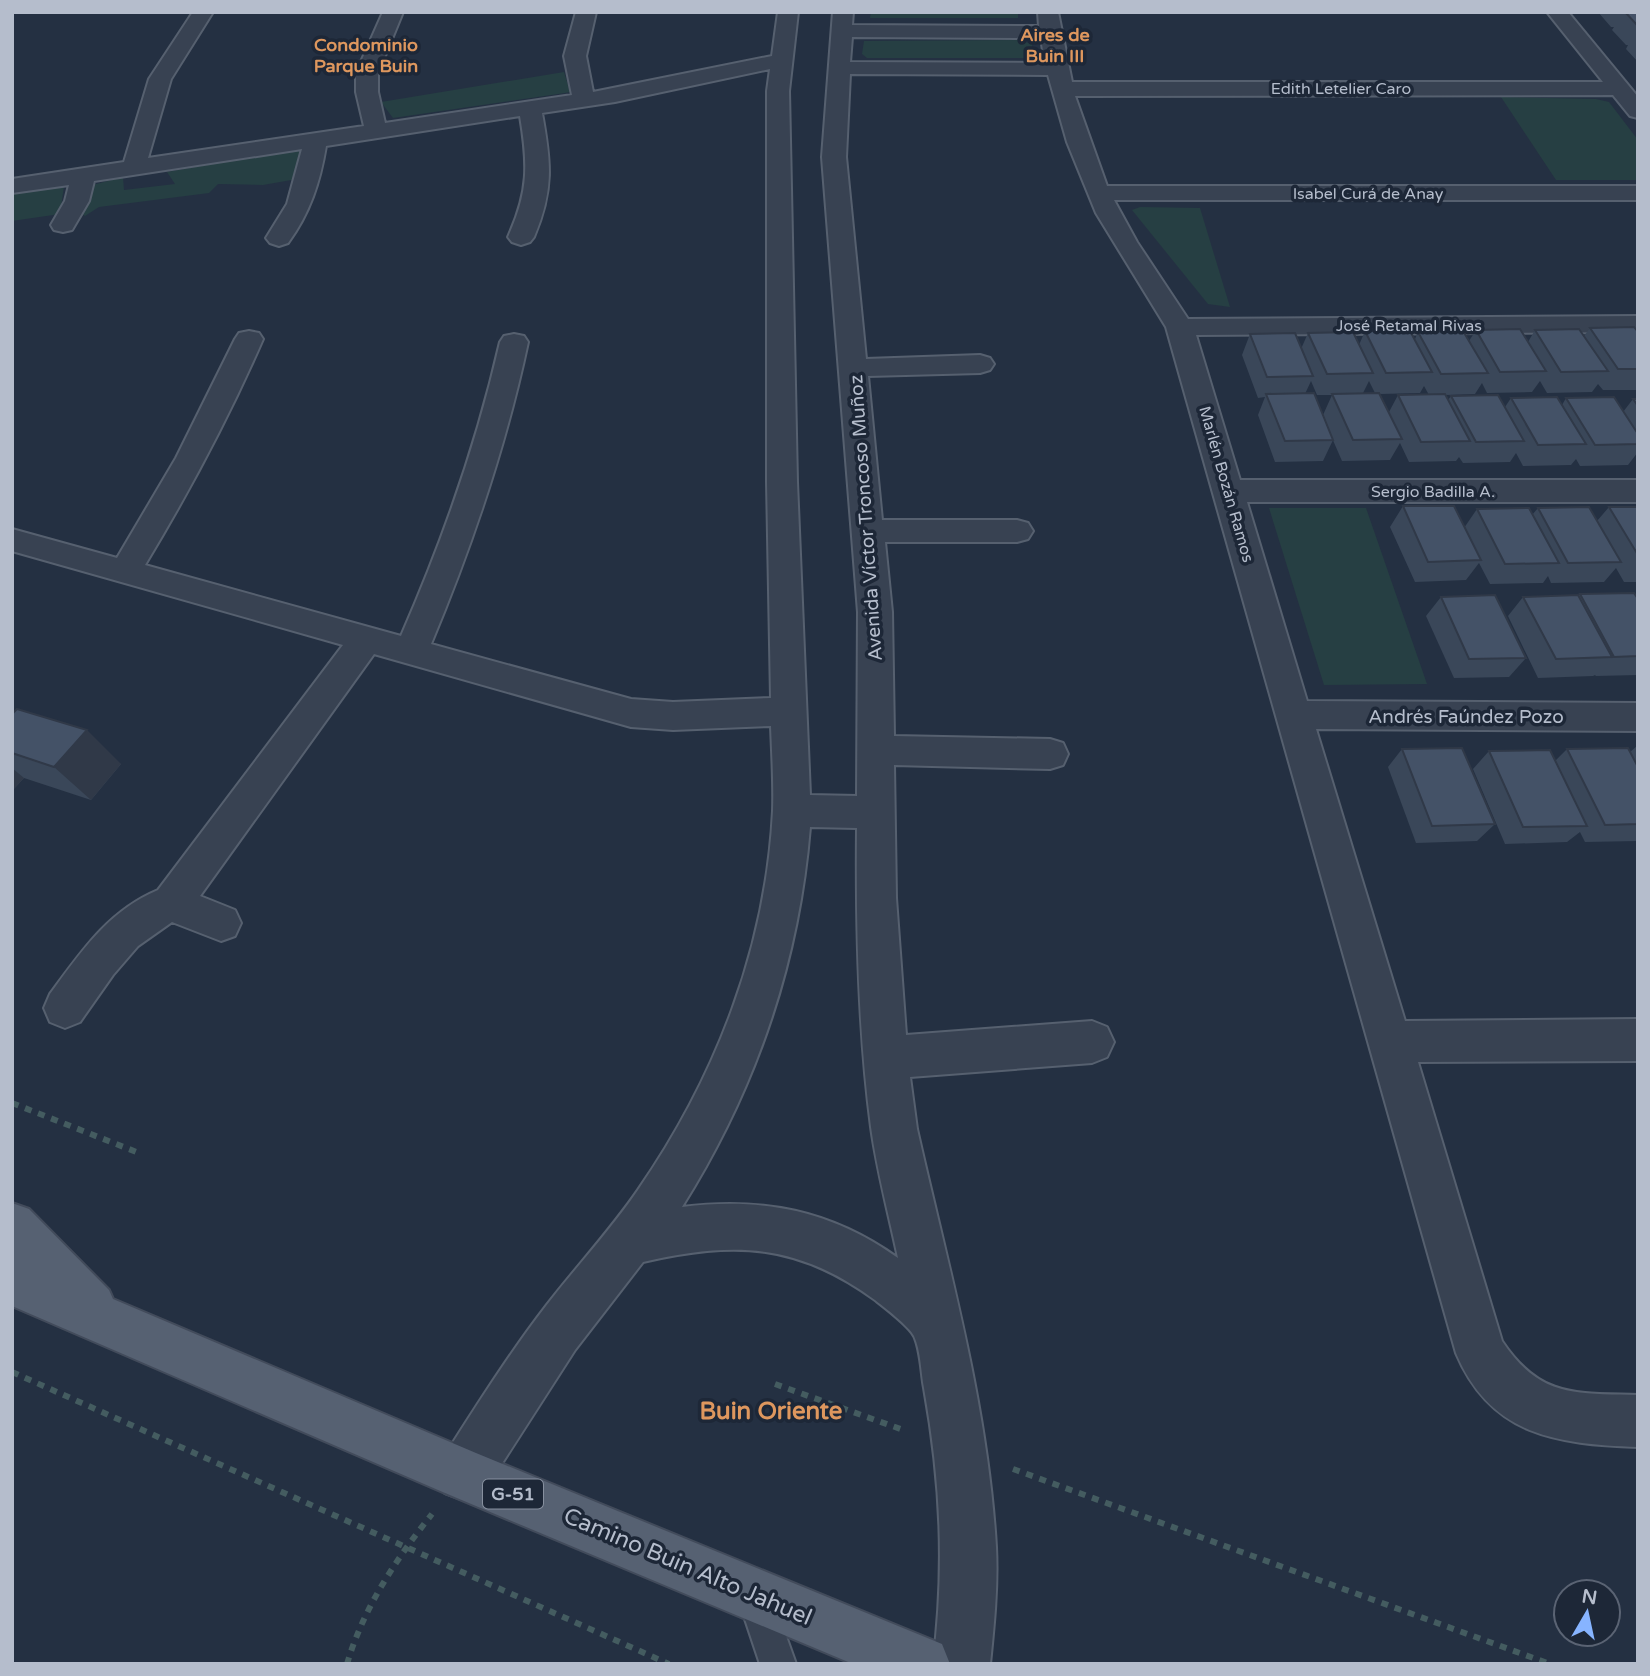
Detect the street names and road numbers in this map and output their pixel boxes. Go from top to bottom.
street label: Edith Letelier Caro [1271,79,1411,99]
street label: Isabel Curá de Anay [1293,184,1444,204]
street label: José Retamal Rivas [1336,316,1482,336]
street label: Avenida Víctor Troncoso Muñoz [845,374,887,662]
street label: Marlén Bozán Ramos [1194,404,1258,565]
street label: Sergio Badilla A. [1371,482,1495,502]
street label: Andrés Faúndez Pozo [1368,706,1564,728]
road number: G-51 [483,1479,543,1508]
street label: Camino Buin Alto Jahuel [559,1502,816,1632]

